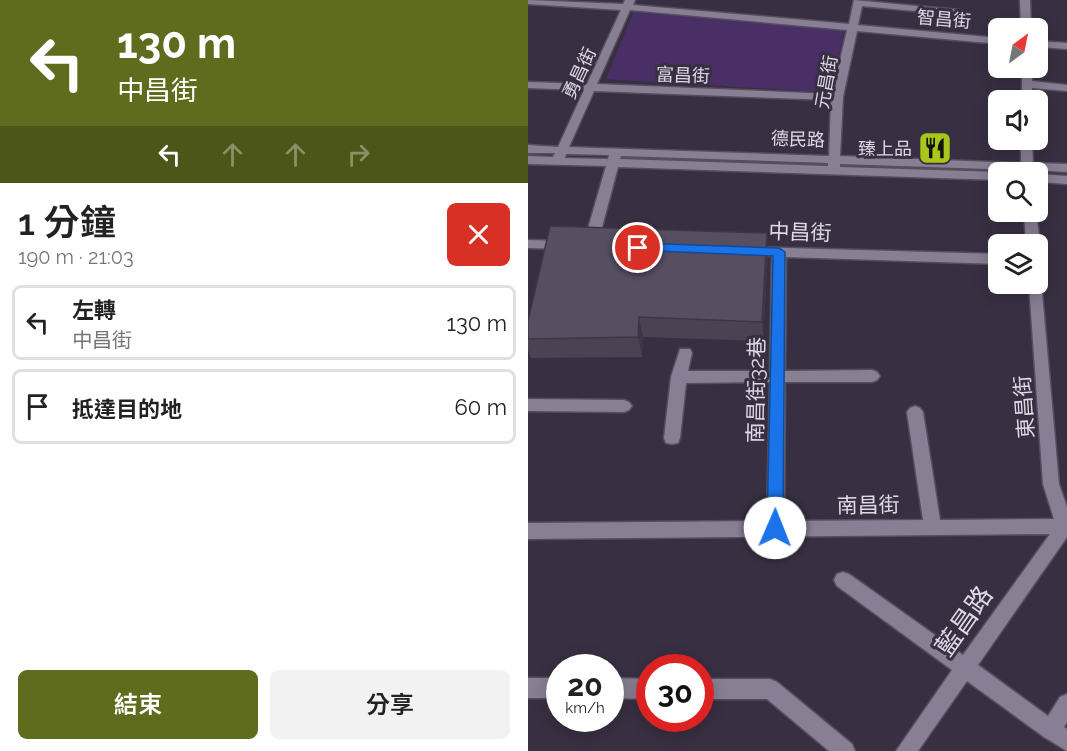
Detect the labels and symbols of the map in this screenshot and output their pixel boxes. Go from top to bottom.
street label: 智昌街 [916,6,972,32]
north arrow [988,18,1048,78]
street label: 勇昌街 [558,44,600,102]
street label: 元昌街 [811,54,841,110]
street label: 富昌街 [656,64,710,86]
street label: 德民路 [771,128,825,150]
restaurant icon: 臻上品 [917,130,953,166]
place label: 臻上品 [858,138,912,159]
street label: 中昌街 [768,218,832,246]
pin [612,222,663,273]
street label: 南昌街32巷 [743,337,769,443]
street label: 東昌街 [1009,375,1039,439]
street label: 南昌街 [836,492,900,518]
position arrow [743,496,807,560]
street label: 藍昌路 [929,580,999,662]
speed limit sign: 30 [636,654,714,732]

